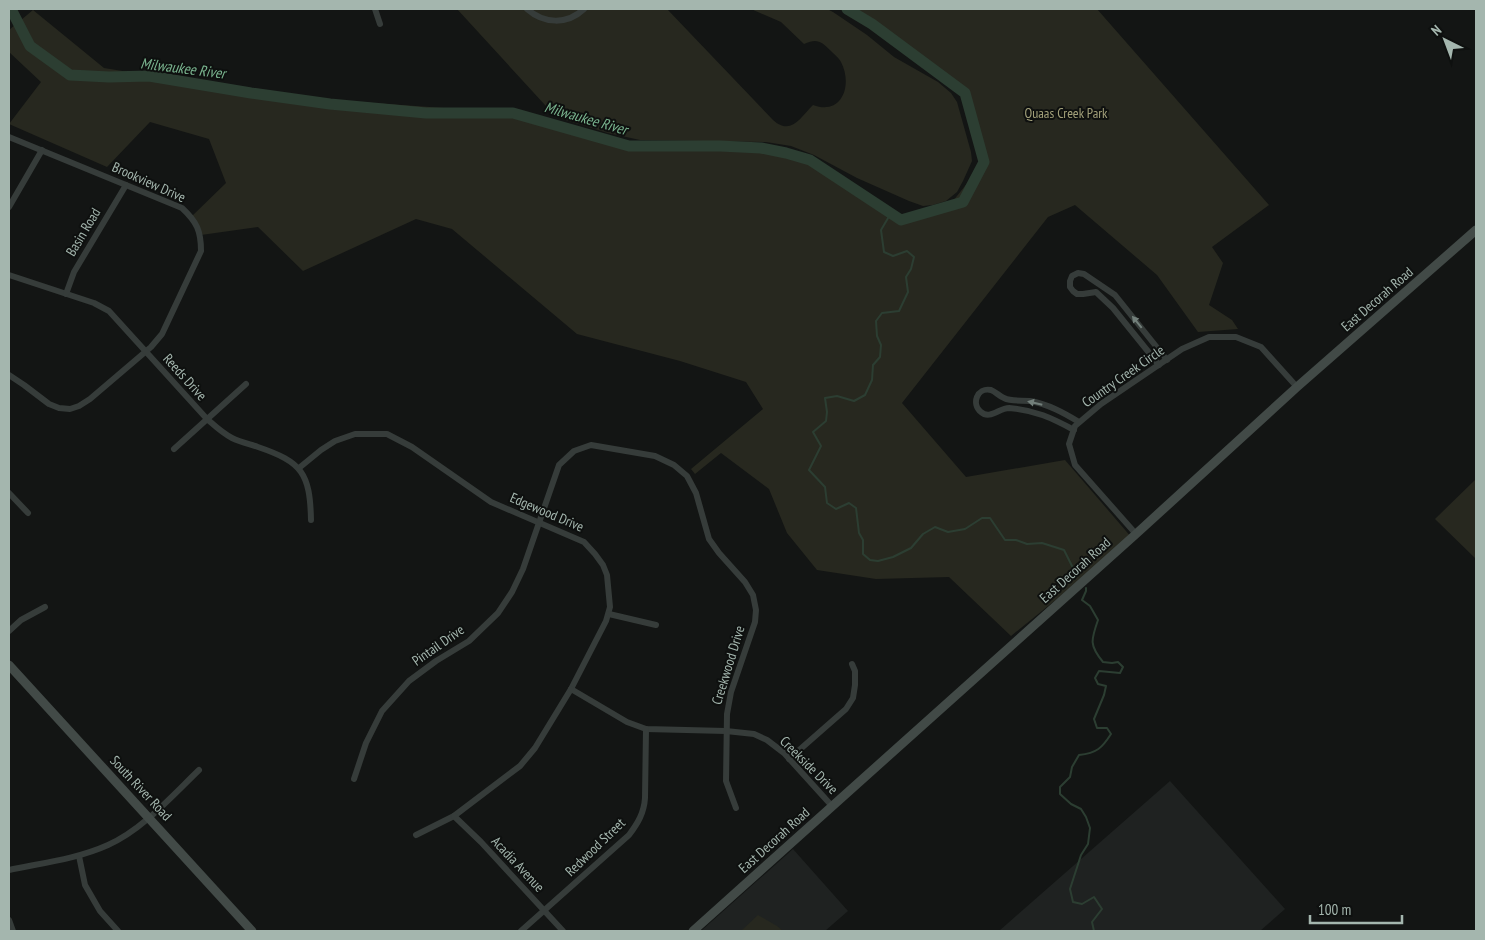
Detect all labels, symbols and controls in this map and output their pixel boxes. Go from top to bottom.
north arrow [1420,15,1470,65]
text: N [1427,21,1445,40]
water label: Milwaukee River [139,53,228,83]
water label: Milwaukee River [542,97,631,139]
park label: Quaas Creek Park [1024,104,1108,122]
street label: Brookview Drive [109,158,189,206]
street label: Basin Road [62,205,104,259]
street label: East Decorah Road [1337,263,1417,335]
one-way arrow [1131,315,1142,328]
street label: Country Creek Circle [1078,341,1168,411]
street label: Reeds Drive [159,350,211,404]
one-way arrow [1028,399,1043,407]
street label: Edgewood Drive [507,488,587,536]
street label: East Decorah Road [1036,533,1114,607]
street label: Pintail Drive [408,620,468,669]
street label: Creekwood Drive [707,623,749,707]
street label: Creekside Drive [776,732,842,798]
street label: South River Road [106,752,176,824]
street label: East Decorah Road [735,803,813,877]
street label: Redwood Street [561,814,629,880]
street label: Acadia Avenue [488,832,549,896]
scale bar [1310,892,1402,924]
text: 100 m [1318,900,1351,919]

